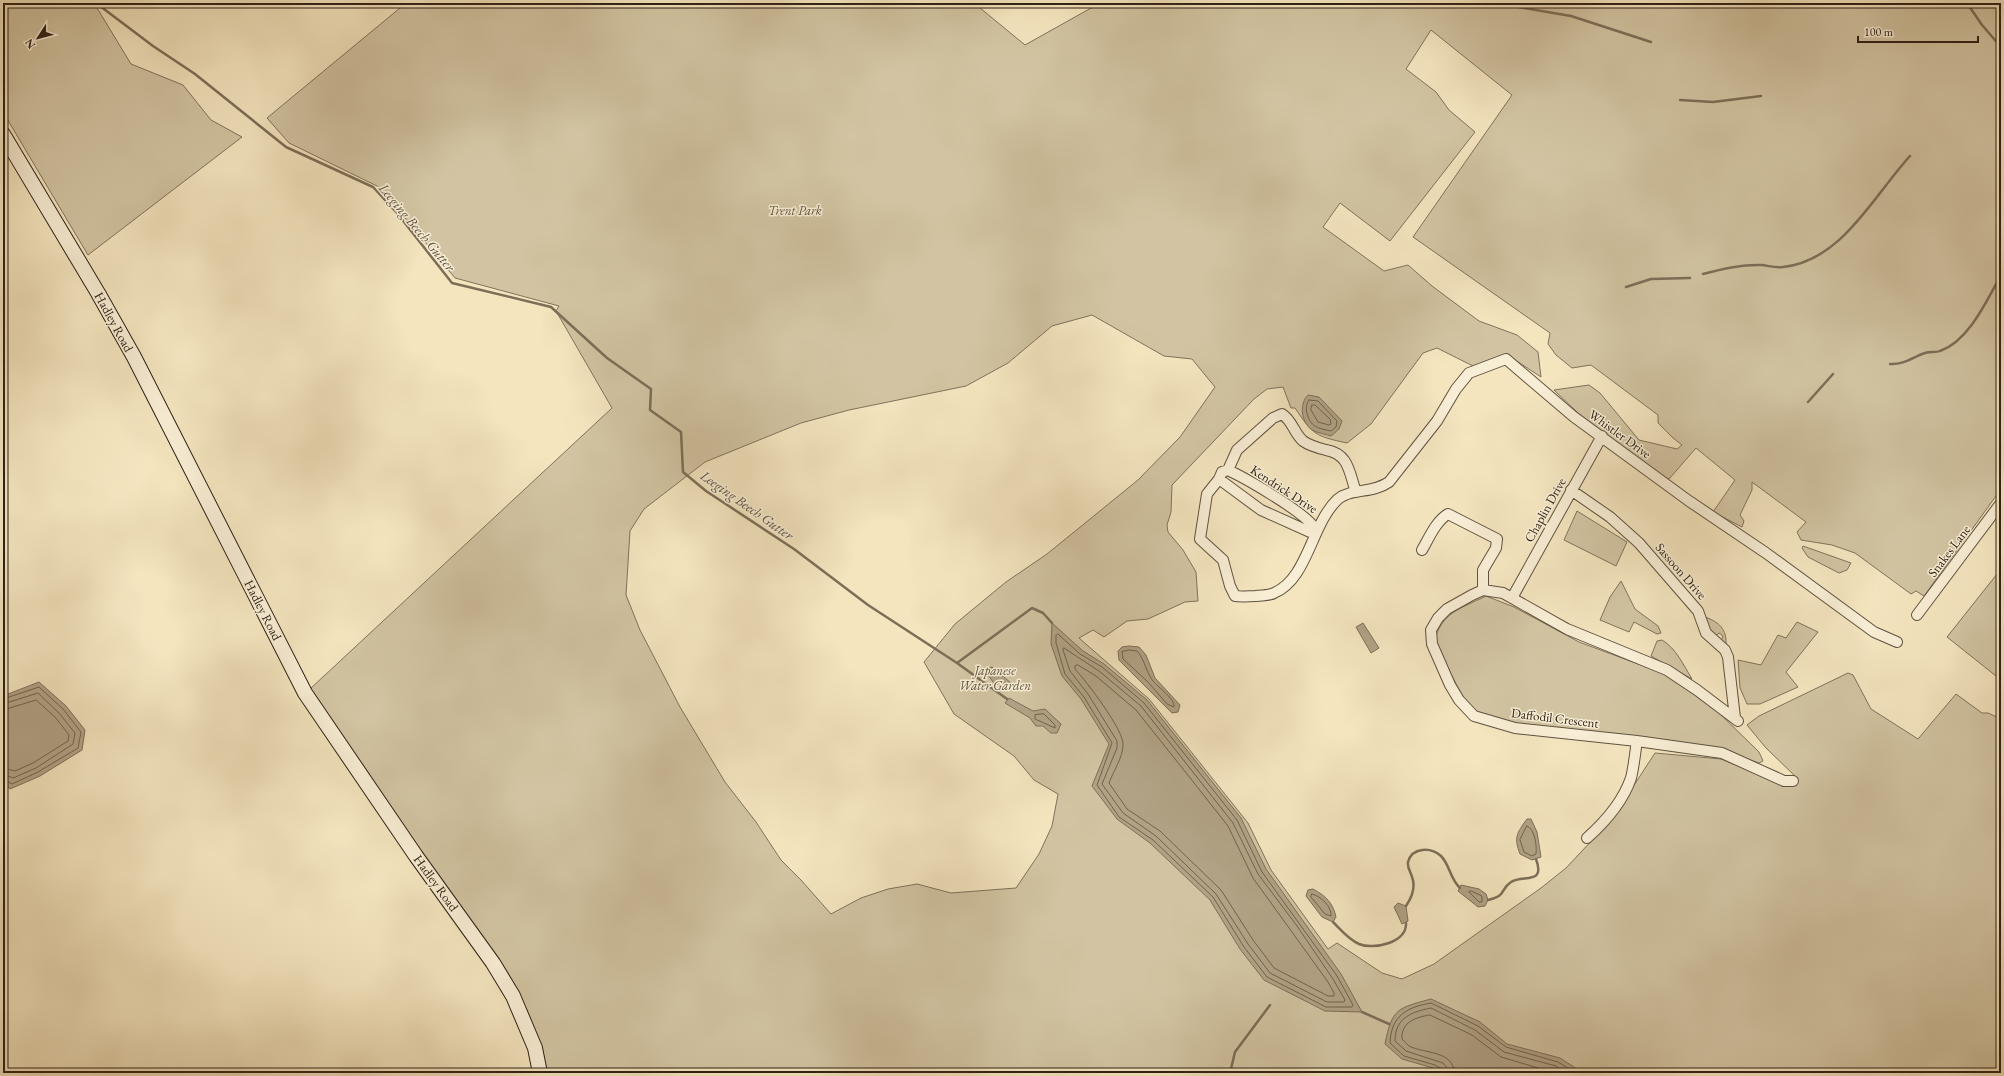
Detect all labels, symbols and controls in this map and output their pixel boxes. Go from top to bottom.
north arrow [18,18,58,58]
scale bar [1858,18,1978,44]
text: 100 m [1864,24,1894,40]
text: N [22,36,38,52]
water label: Leeging Beech Gutter [374,178,460,275]
park label: Trent Park [768,202,822,219]
street label: Hadley Road [91,289,138,355]
street label: Whistler Drive [1585,406,1655,462]
street label: Kendrick Drive [1247,461,1321,517]
water label: Leeging Beech Gutter [696,466,798,544]
street label: Chaplin Drive [1520,475,1570,545]
street label: Snakes Lane [1924,522,1974,580]
street label: Sassoon Drive [1652,539,1710,603]
street label: Hadley Road [240,577,286,644]
park label: Japanese Water Garden [959,662,1031,694]
street label: Daffodil Crescent [1510,704,1600,732]
street label: Hadley Road [410,851,463,915]

